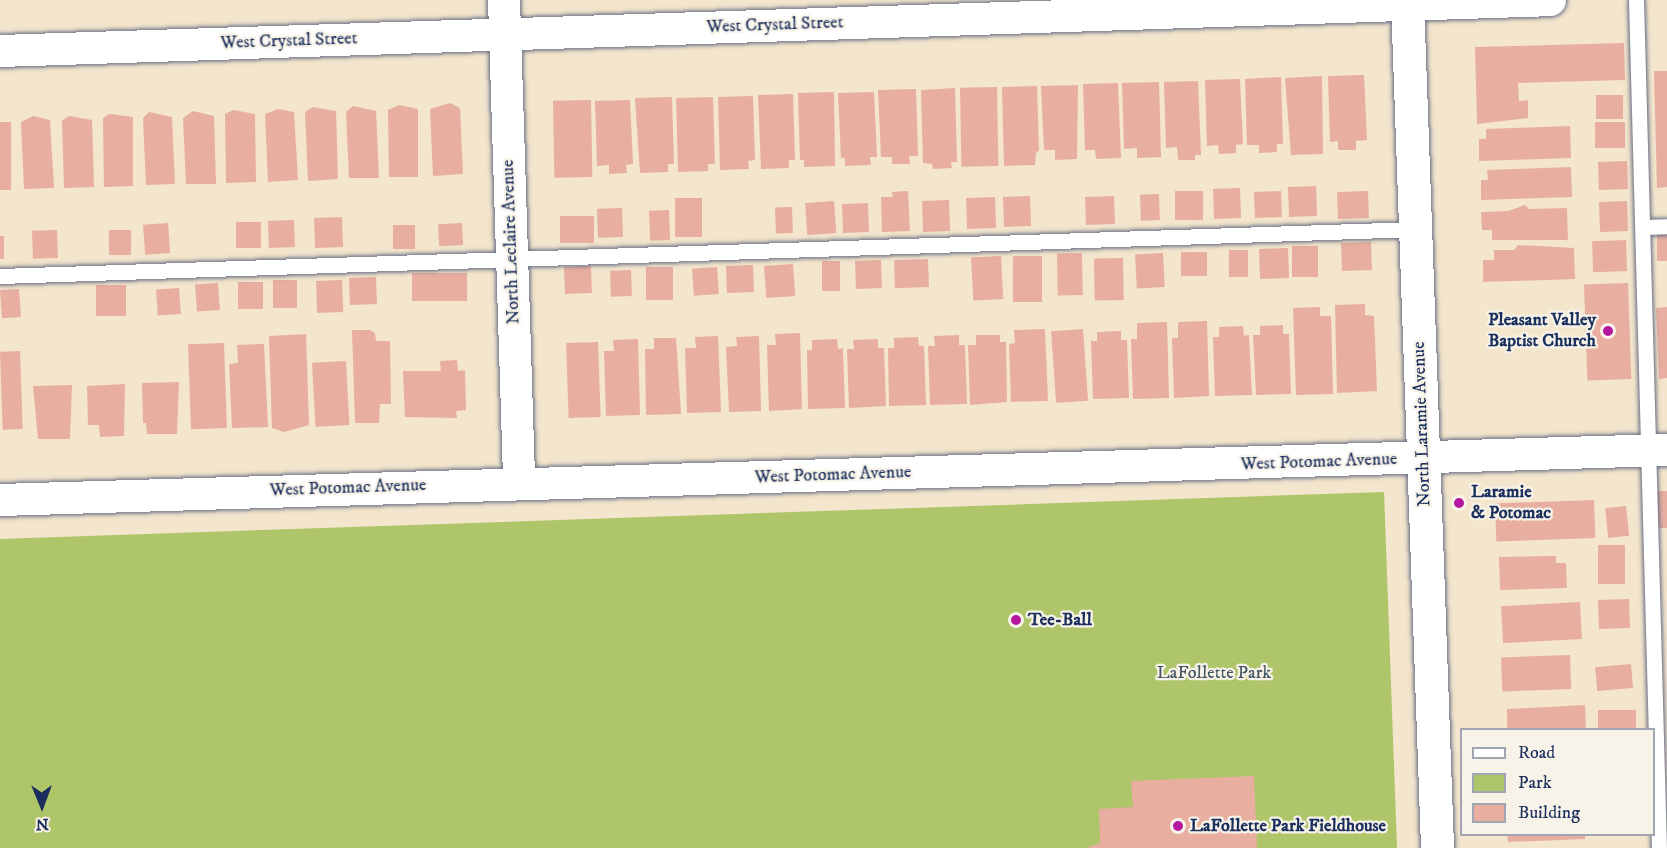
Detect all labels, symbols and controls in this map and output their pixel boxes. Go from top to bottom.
street label: West Crystal Street [706,12,844,38]
street label: West Crystal Street [220,28,358,54]
street label: North Leclaire Avenue [497,159,525,325]
place label: Pleasant Valley Baptist Church [1488,310,1596,352]
marker: Pleasant Valley Baptist Church [1601,324,1615,338]
street label: North Laramie Avenue [1408,341,1436,507]
street label: West Potomac Avenue [1240,448,1398,476]
street label: West Potomac Avenue [754,461,912,489]
street label: West Potomac Avenue [269,474,427,502]
place label: Laramie & Potomac [1471,482,1551,524]
marker: Laramie & Potomac [1452,496,1466,510]
place label: Tee-Ball [1028,609,1092,631]
marker: Tee-Ball [1009,613,1023,627]
park label: LaFollette Park [1157,662,1271,684]
legend [1460,728,1655,836]
text: Road [1518,742,1555,764]
text: Park [1518,772,1552,794]
north arrow [12,776,72,836]
text: Building [1518,802,1580,824]
text: N [36,814,49,834]
place label: LaFollette Park Fieldhouse [1190,815,1386,837]
marker: LaFollette Park Fieldhouse [1171,819,1185,833]

